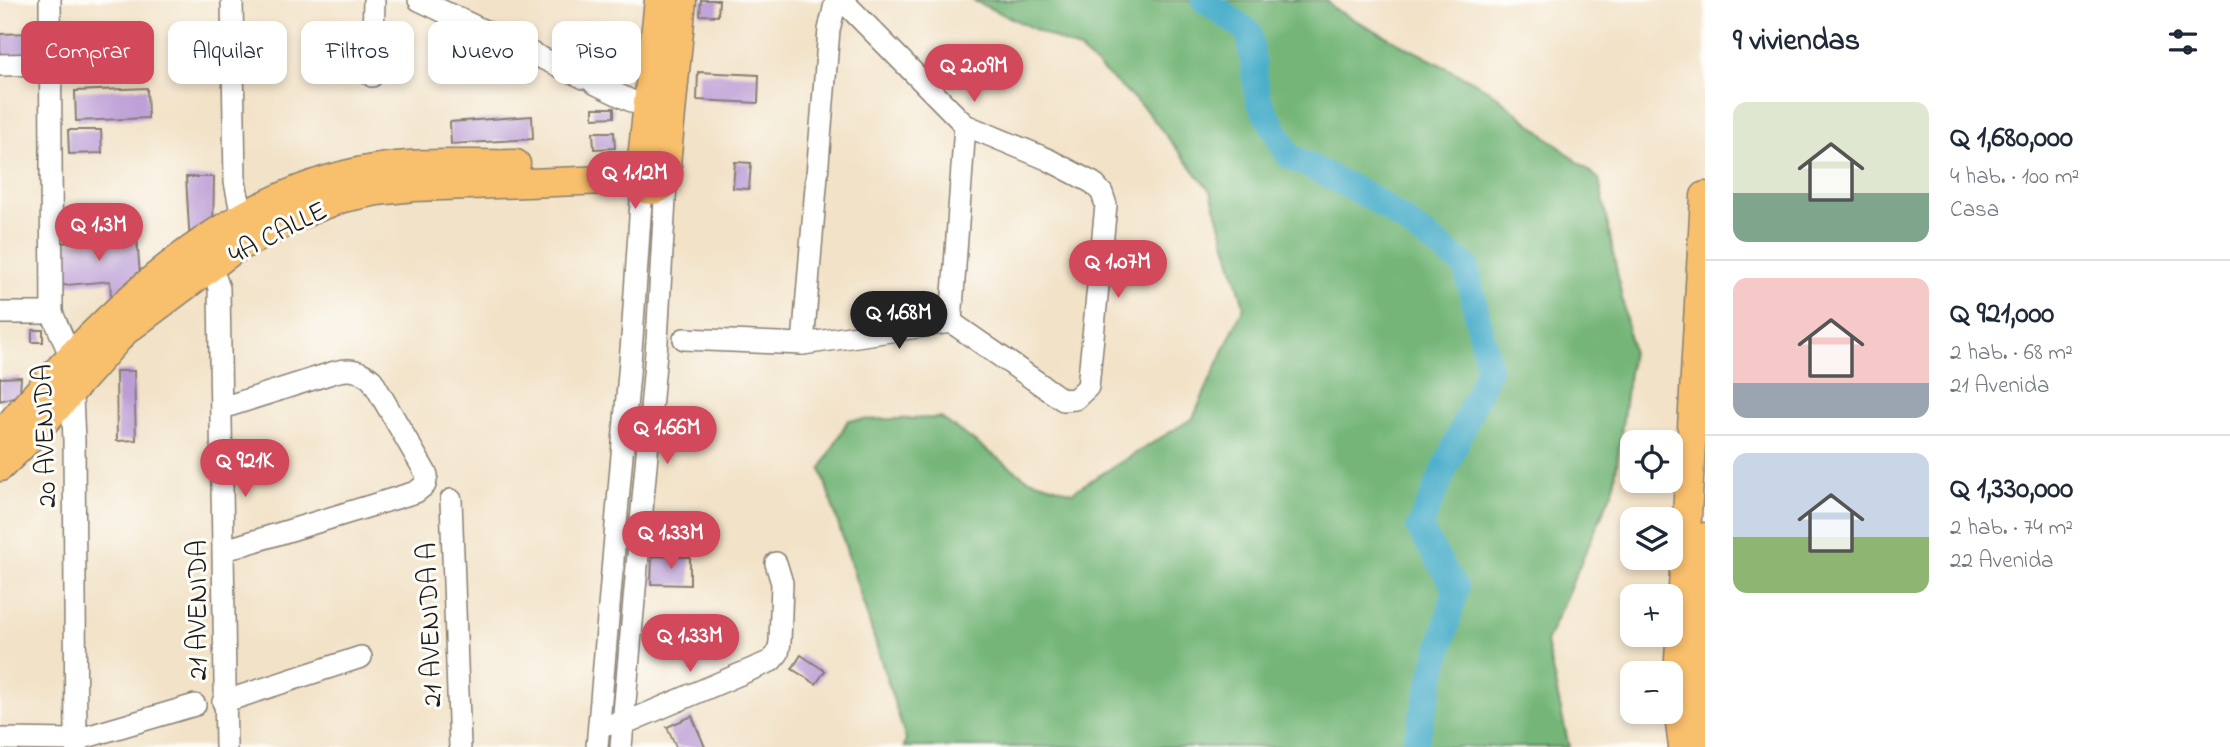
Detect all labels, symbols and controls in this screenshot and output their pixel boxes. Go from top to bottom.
text: 9 viviendas [1733,20,1860,64]
chip: Comprar [21,21,154,84]
chip: Alquilar [168,21,287,84]
chip: Filtros [301,21,414,84]
chip: Nuevo [428,21,538,84]
chip: Piso [552,21,641,84]
icon: filters [2164,23,2202,61]
pin: Q 2.09M [909,44,1039,104]
text: Q 2.09M [940,50,1008,83]
text: Q 1,680,000 [1950,117,2073,161]
icon: home [1789,130,1873,214]
pin: Q 1.12M [570,152,700,211]
text: Q 1.12M [602,157,668,190]
text: 4 hab. · 100 m² [1950,161,2079,194]
street label: 4A CALLE [222,192,335,276]
text: Casa [1950,194,1999,227]
pin: Q 1.3M [42,204,156,263]
text: Q 1.3M [71,209,127,242]
pin: Q 1.07M [1053,240,1183,300]
text: Q 1.07M [1085,246,1151,279]
pin: Q 1.68M [834,292,964,351]
text: Q 921,000 [1950,293,2054,337]
text: Q 1.68M [866,297,932,330]
icon: home [1789,306,1873,390]
text: 2 hab. · 68 m² [1950,337,2073,370]
street label: 20 AVENIDA [24,363,69,508]
text: 21 Avenida [1950,370,2049,403]
pin: Q 1.66M [602,406,732,466]
text: Q 1.66M [634,412,700,445]
map controls [1620,430,1683,724]
button: locate [1620,430,1683,493]
pin: Q 921K [188,440,302,499]
text: Q 921K [216,445,274,478]
text: Q 1,330,000 [1950,468,2073,512]
icon: home [1789,481,1873,565]
button: layers [1620,507,1683,570]
pin: Q 1.33M [606,512,736,571]
text: 2 hab. · 74 m² [1950,512,2073,545]
text: Q 1.33M [638,517,704,550]
street label: 21 AVENIDA [179,540,220,680]
street label: 21 AVENIDA A [408,542,455,708]
text: 22 Avenida [1950,545,2053,578]
button: + [1620,584,1683,647]
pin: Q 1.33M [625,614,755,674]
text: Q 1.33M [657,620,723,653]
button: − [1620,661,1683,724]

